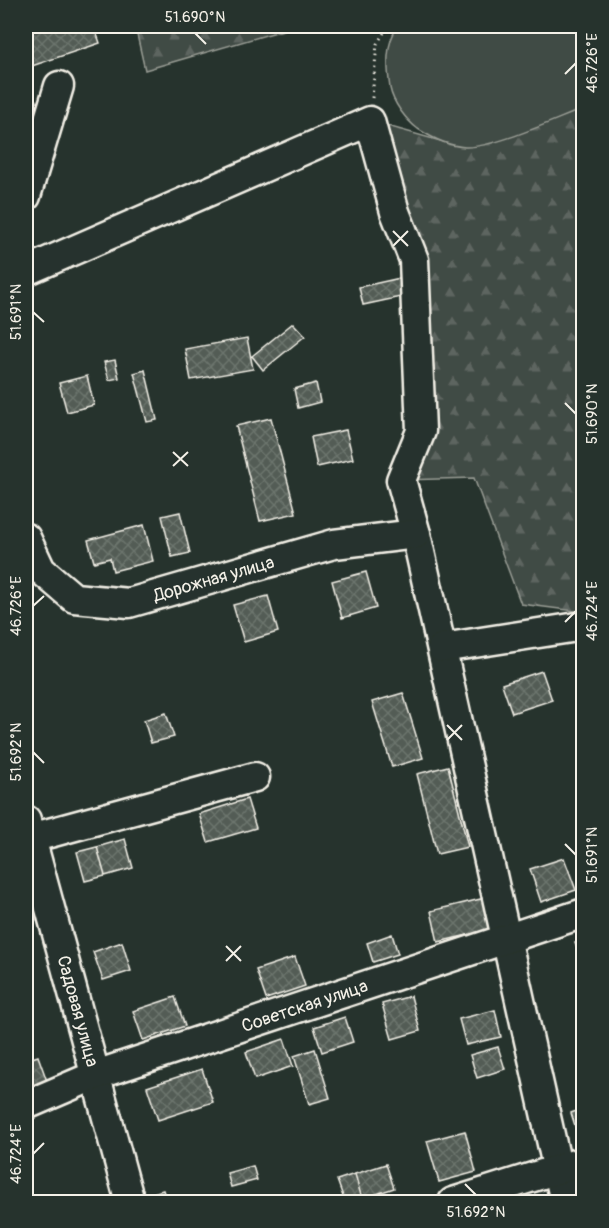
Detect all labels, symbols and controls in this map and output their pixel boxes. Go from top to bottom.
text: 51.690°N [165,8,225,27]
text: 46.726°E [583,33,602,93]
text: 51.691°N [7,284,26,340]
text: 51.690°N [583,384,602,444]
street label: Дорожная улица [150,550,277,607]
text: 46.726°E [7,576,26,636]
text: 46.724°E [583,581,602,641]
text: 51.692°N [7,723,26,781]
text: 51.691°N [583,827,602,883]
street label: Садовая улица [52,953,104,1069]
street label: Советская улица [239,974,371,1037]
text: 46.724°E [7,1124,26,1184]
text: 51.692°N [447,1203,505,1222]

